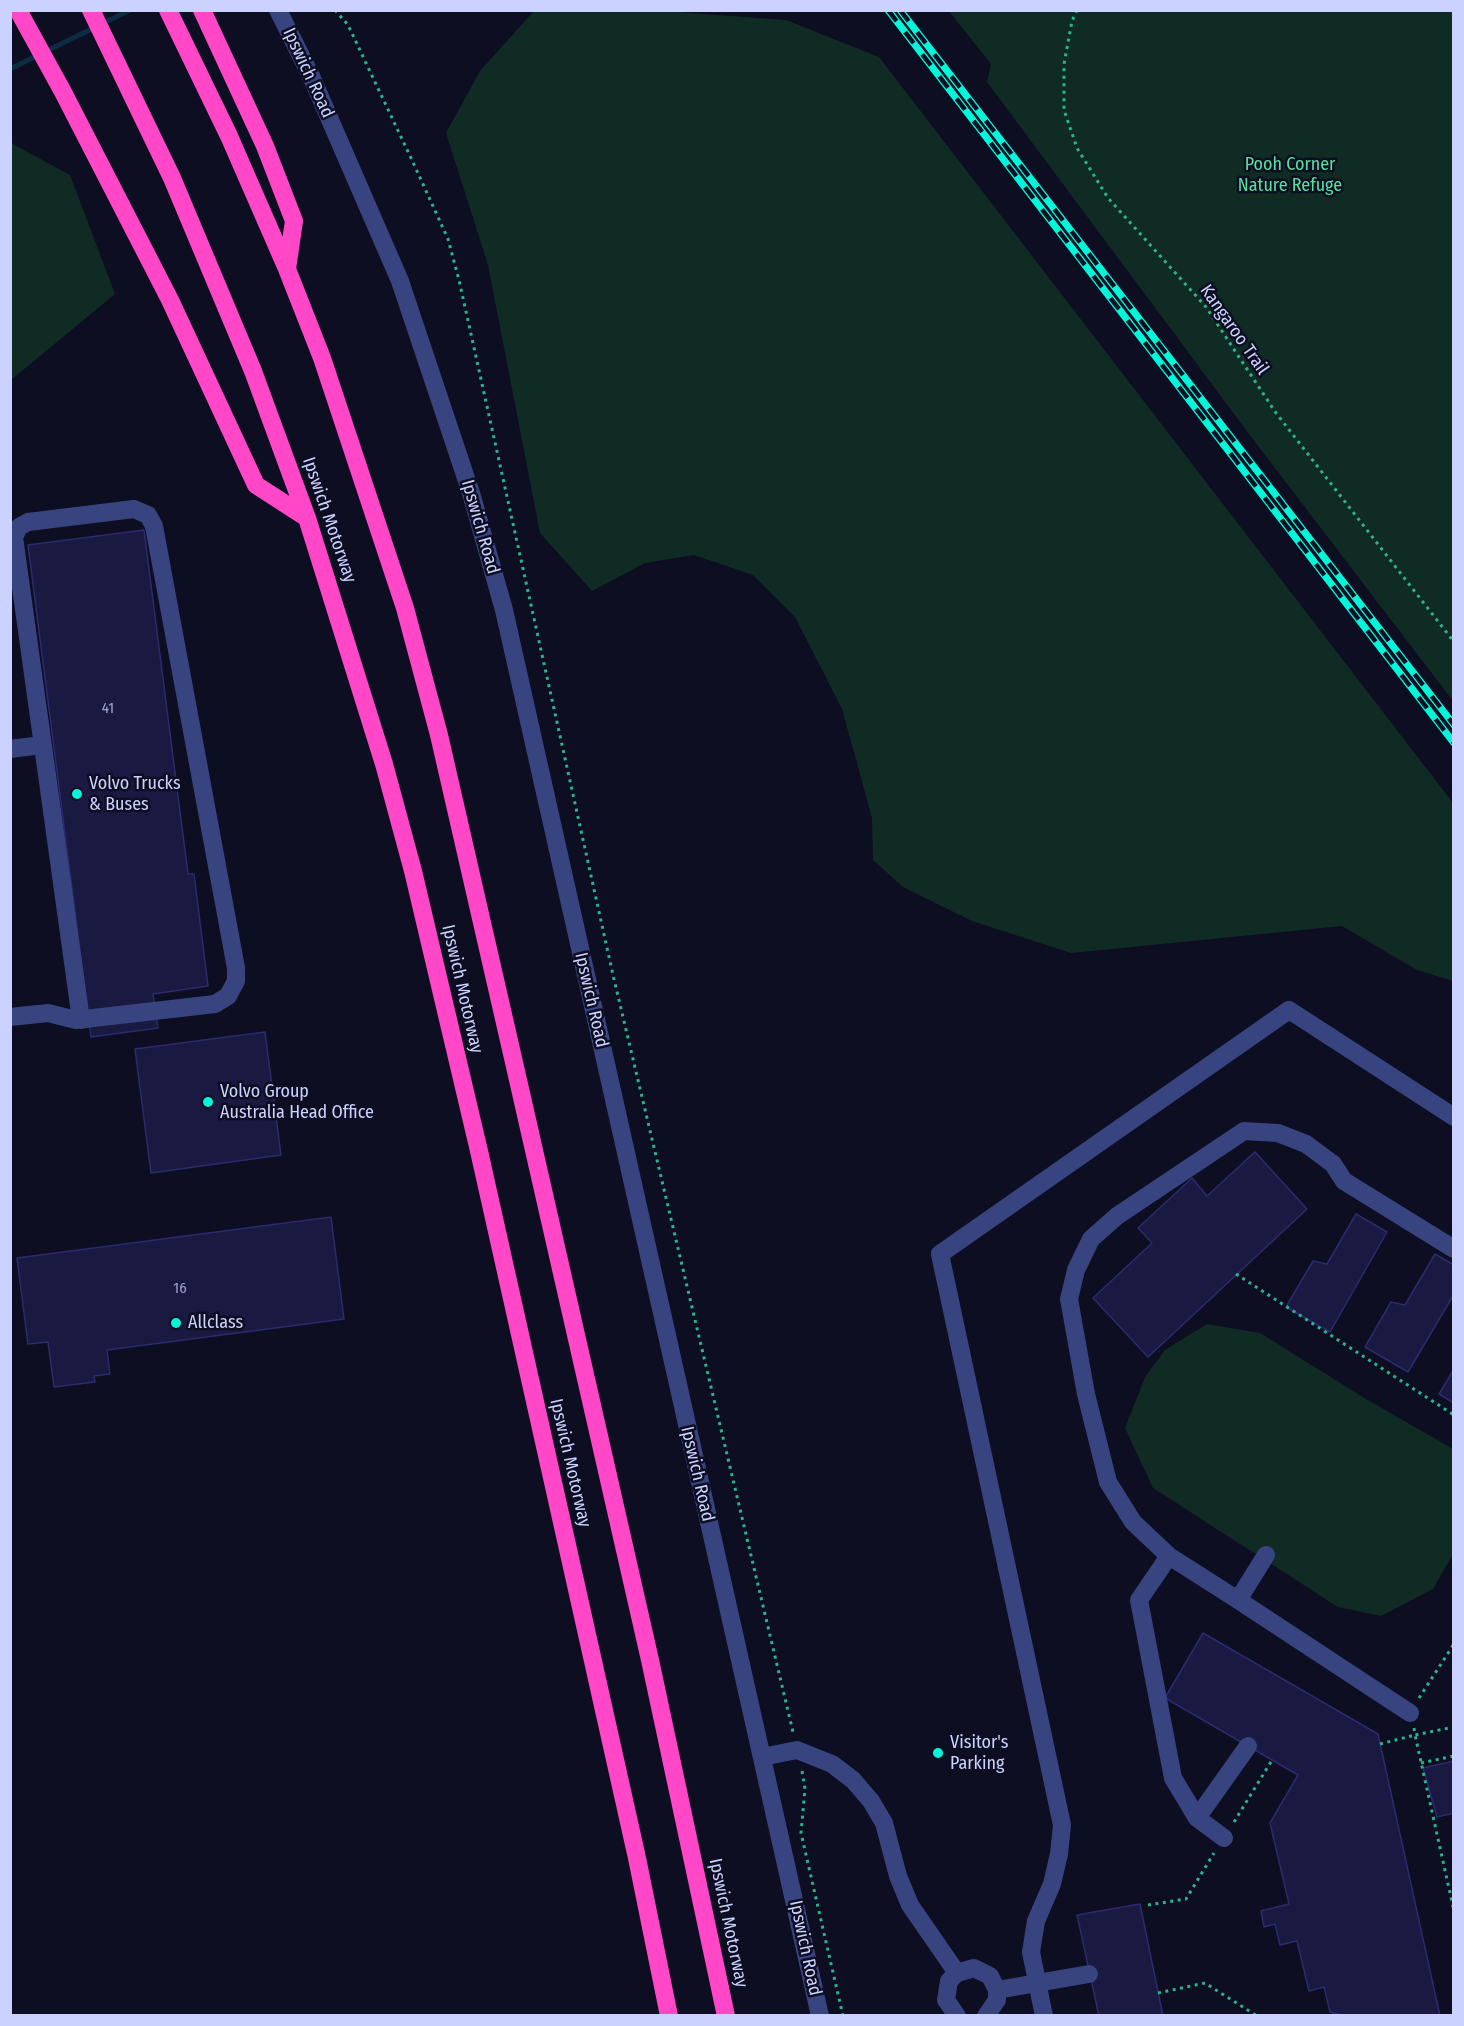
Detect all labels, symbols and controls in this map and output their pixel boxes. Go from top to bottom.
street label: Ipswich Road [278,25,338,121]
park label: Pooh Corner Nature Refuge [1238,154,1342,196]
street label: Kangaroo Trail [1195,281,1273,379]
street label: Ipswich Motorway [297,454,361,586]
street label: Ipswich Road [456,477,504,577]
house number: 41 [102,700,114,718]
place label: Volvo Trucks & Buses [89,773,181,816]
marker: Volvo Trucks & Buses [70,787,84,801]
street label: Ipswich Motorway [437,923,487,1055]
street label: Ipswich Road [570,950,612,1050]
place label: Volvo Group Australia Head Office [220,1081,374,1124]
marker: Volvo Group Australia Head Office [201,1095,215,1109]
house number: 16 [173,1280,187,1298]
place label: Allclass [188,1312,243,1334]
marker: Allclass [169,1316,183,1330]
street label: Ipswich Motorway [545,1397,595,1529]
street label: Ipswich Road [676,1424,718,1524]
place label: Visitor's Parking [950,1732,1008,1774]
marker: Visitor's Parking [931,1746,945,1760]
street label: Ipswich Motorway [704,1857,752,1989]
street label: Ipswich Road [784,1898,826,1998]

